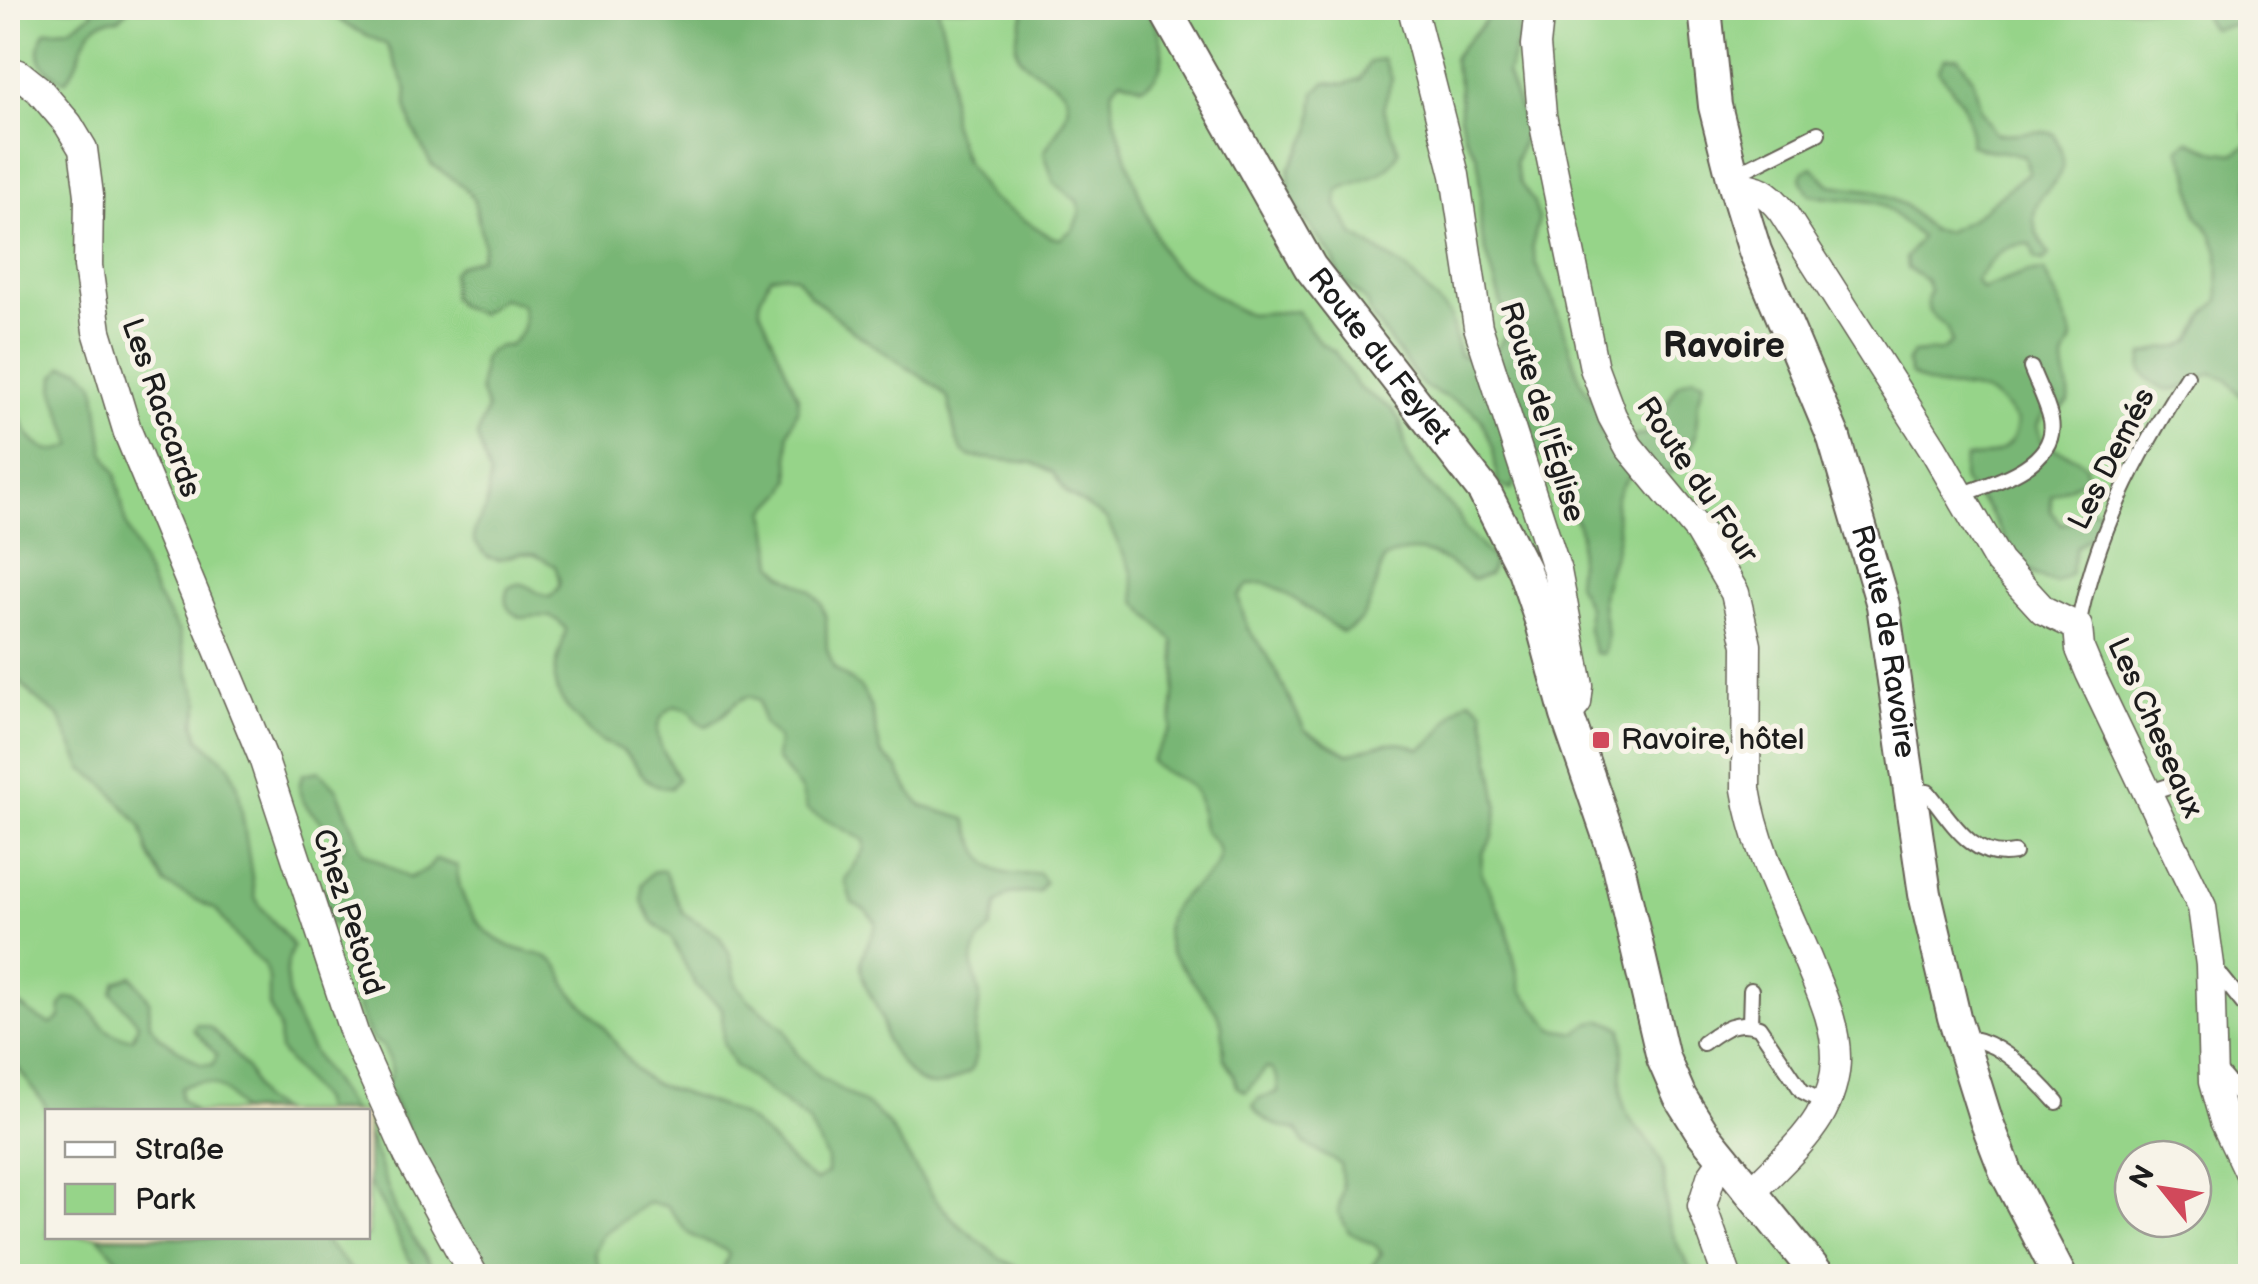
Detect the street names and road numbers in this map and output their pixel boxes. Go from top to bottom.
street label: Route du Feylet [1300,261,1459,451]
street label: Route de l'Église [1491,297,1594,526]
street label: Les Raccards [114,314,208,502]
street label: Les Demés [2061,382,2163,536]
street label: Route du Four [1628,390,1766,571]
street label: Route de Ravoire [1843,521,1923,760]
street label: Les Cheseaux [2099,632,2211,824]
street label: Chez Petoud [304,824,392,1000]

